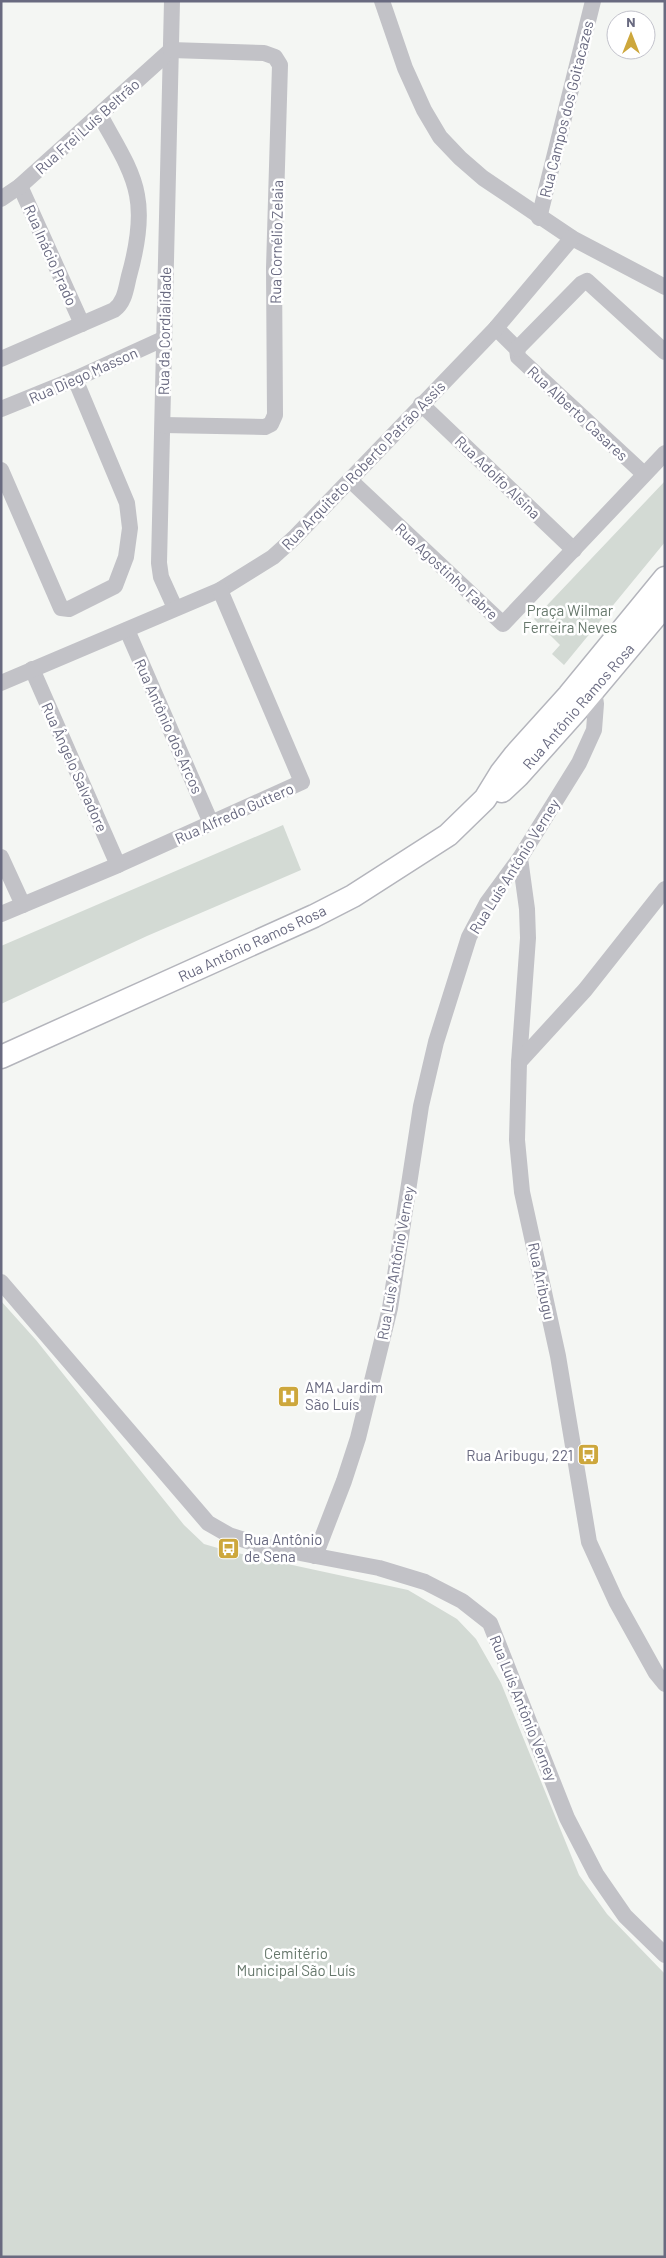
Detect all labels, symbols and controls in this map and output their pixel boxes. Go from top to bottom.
north arrow [606,10,656,60]
text: N [626,13,636,30]
street label: Rua Campos dos Goitacazes [535,19,597,199]
street label: Rua Frei Luís Beltrão [31,75,143,177]
street label: Rua Cornélio Zelaia [266,180,286,304]
street label: Rua Inácio Prado [21,202,81,308]
street label: Rua da Cordialidade [154,267,174,395]
street label: Rua Diego Masson [26,343,140,407]
street label: Rua Alberto Casares [524,362,632,464]
street label: Rua Arquiteto Roberto Patrão Assis [277,377,449,553]
street label: Rua Adolfo Alsina [452,432,544,522]
street label: Rua Agostinho Fabre [392,519,502,623]
park label: Praça Wilmar Ferreira Neves [523,601,617,636]
street label: Rua Antônio Ramos Rosa [518,639,638,773]
street label: Rua Antônio dos Arcos [131,656,207,796]
street label: Rua Ângelo Salvadore [38,699,112,835]
street label: Rua Alfredo Guttero [172,779,296,847]
street label: Rua Luís Antônio Verney [465,795,563,937]
street label: Rua Antônio Ramos Rosa [175,901,329,985]
street label: Rua Luís Antônio Verney [373,1185,417,1341]
street label: Rua Aribugu [525,1241,559,1321]
place label: AMA Jardim São Luís [305,1378,383,1413]
hospital icon: AMA Jardim São Luís [277,1384,301,1408]
bus stop icon: Rua Aribugu, 221 [577,1443,601,1467]
place label: Rua Aribugu, 221 [466,1446,573,1464]
place label: Rua Antônio de Sena [244,1530,322,1565]
bus stop icon: Rua Antônio de Sena [216,1536,240,1560]
street label: Rua Luís Antônio Verney [487,1632,562,1784]
park label: Cemitério Municipal São Luís [236,1944,356,1979]

